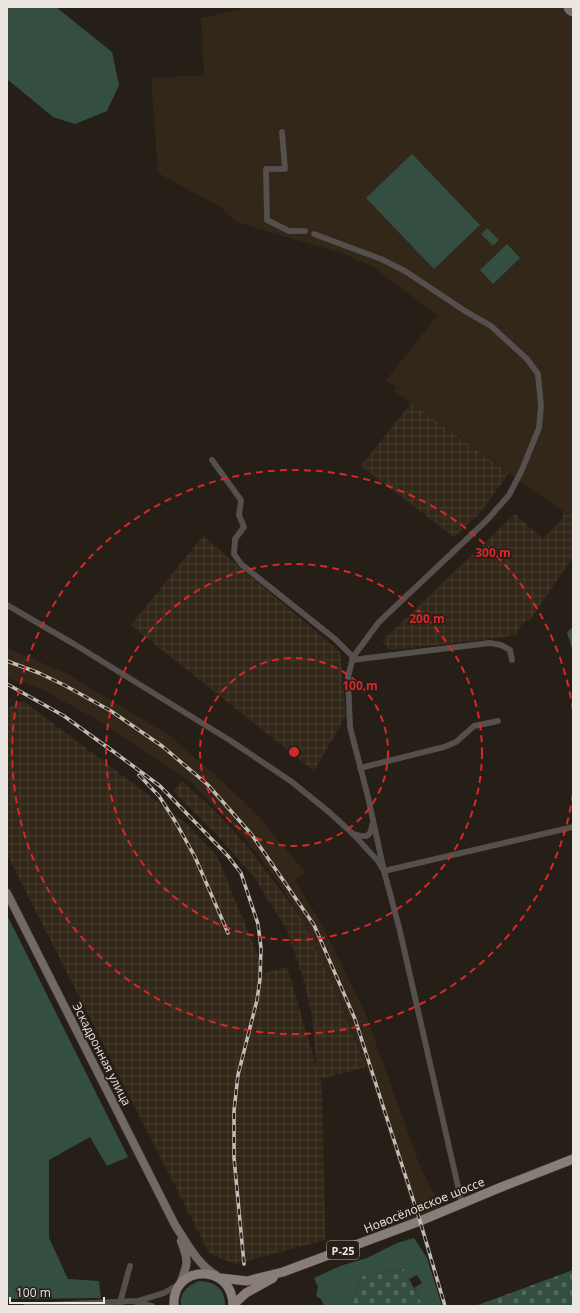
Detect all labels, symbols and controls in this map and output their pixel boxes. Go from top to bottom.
text: 300 m [475,544,511,561]
text: 200 m [409,610,445,627]
text: 100 m [342,677,378,694]
centre of rings [287,745,301,759]
street label: Эскадронная улица [69,999,135,1109]
street label: Новосёловское шоссе [361,1173,487,1237]
road number: Р-25 [327,1241,359,1259]
scale bar [10,1279,104,1305]
text: 100 m [16,1284,51,1301]

